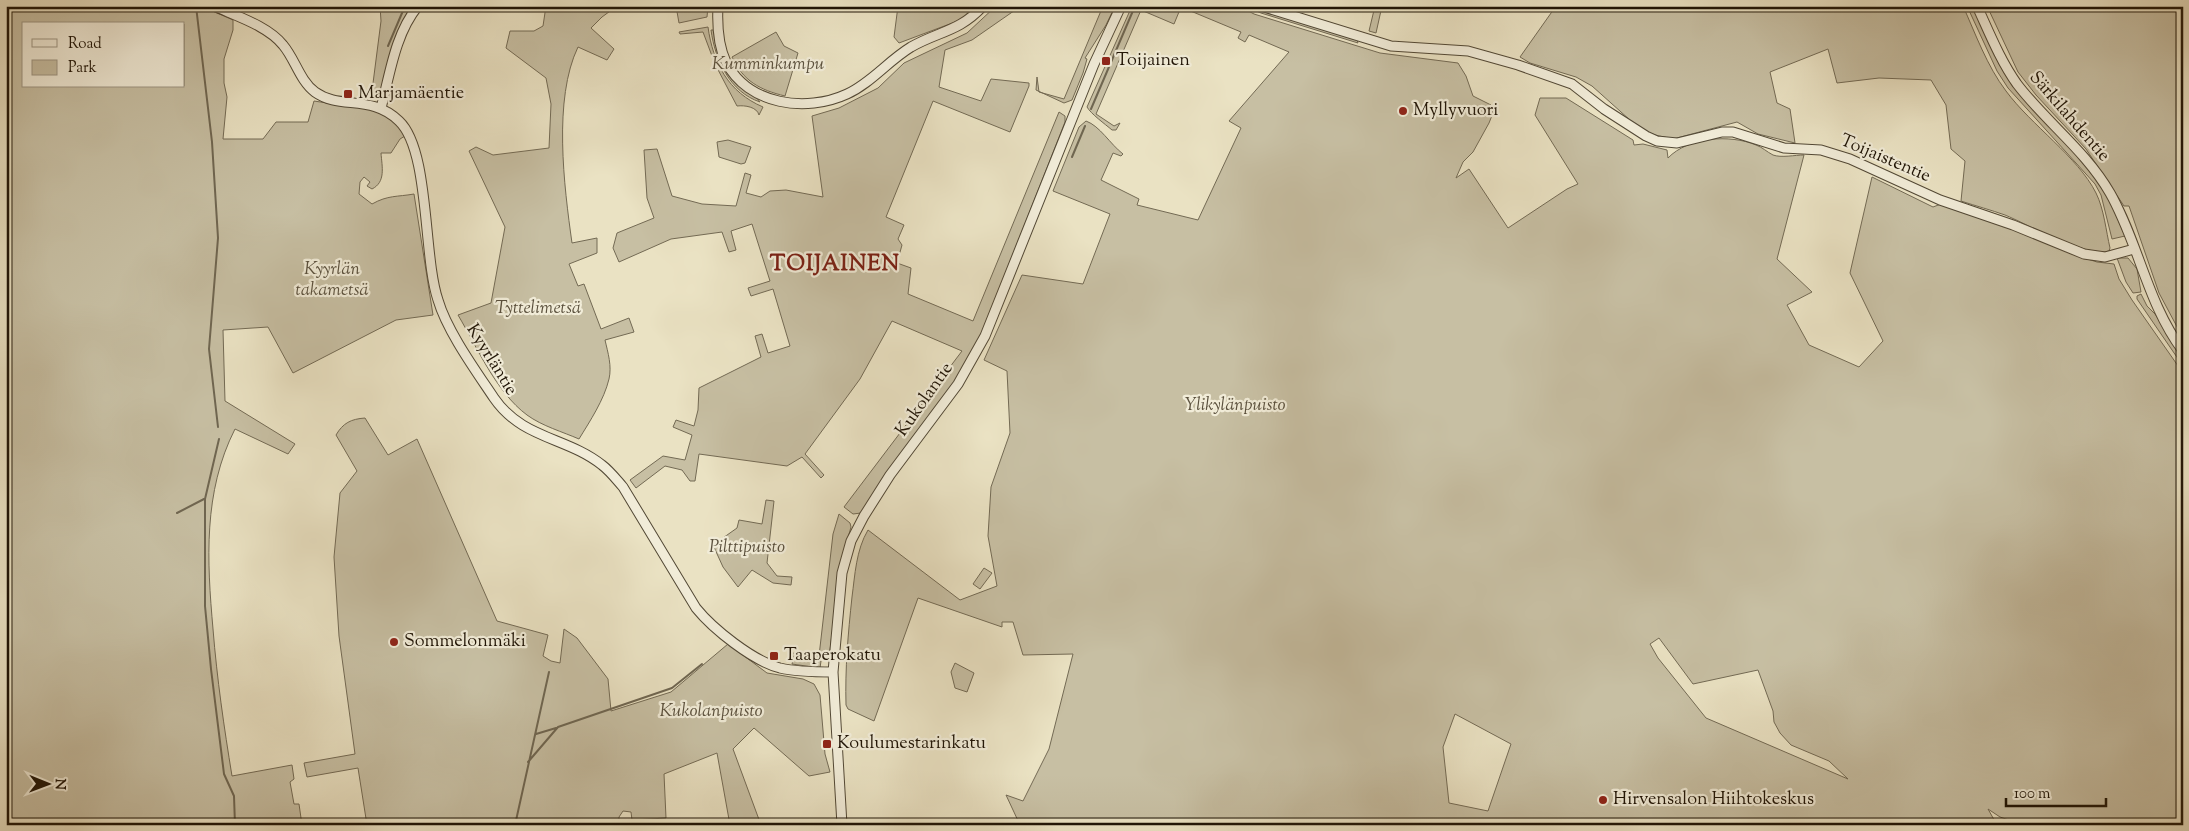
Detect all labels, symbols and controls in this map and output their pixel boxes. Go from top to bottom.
legend [22,22,185,88]
text: Road [68,34,102,55]
place label: Toijainen [1116,48,1190,74]
park label: Kumminkumpu [712,52,825,78]
marker: Toijainen [1100,55,1112,67]
text: Park [68,58,97,79]
street label: Särkilahdentie [2022,66,2116,168]
place label: Marjamäentie [358,81,464,107]
marker: Marjamäentie [342,88,354,100]
place label: Myllyvuori [1413,98,1498,124]
marker: Myllyvuori [1397,105,1409,117]
street label: Toijaistentie [1836,128,1934,190]
district label: TOIJAINEN [770,249,900,281]
park label: Kyyrlän takametsä [295,257,369,304]
park label: Tyttelimetsä [495,296,581,322]
street label: Kyyrläntie [459,319,523,401]
street label: Kukolantie [890,358,960,442]
park label: Ylikylänpuisto [1184,393,1286,419]
park label: Pilttipuisto [709,535,785,561]
place label: Sommelonmäki [404,629,526,655]
marker: Sommelonmäki [388,636,400,648]
place label: Taaperokatu [784,643,881,669]
marker: Taaperokatu [768,650,780,662]
park label: Kukolanpuisto [659,699,763,725]
place label: Koulumestarinkatu [837,731,986,757]
marker: Koulumestarinkatu [821,738,833,750]
north arrow [22,758,72,808]
scale bar [2006,776,2106,808]
text: N [49,778,69,790]
text: 100 m [2014,784,2051,805]
place label: Hirvensalon Hiihtokeskus [1613,787,1814,813]
marker: Hirvensalon Hiihtokeskus [1597,794,1609,806]

